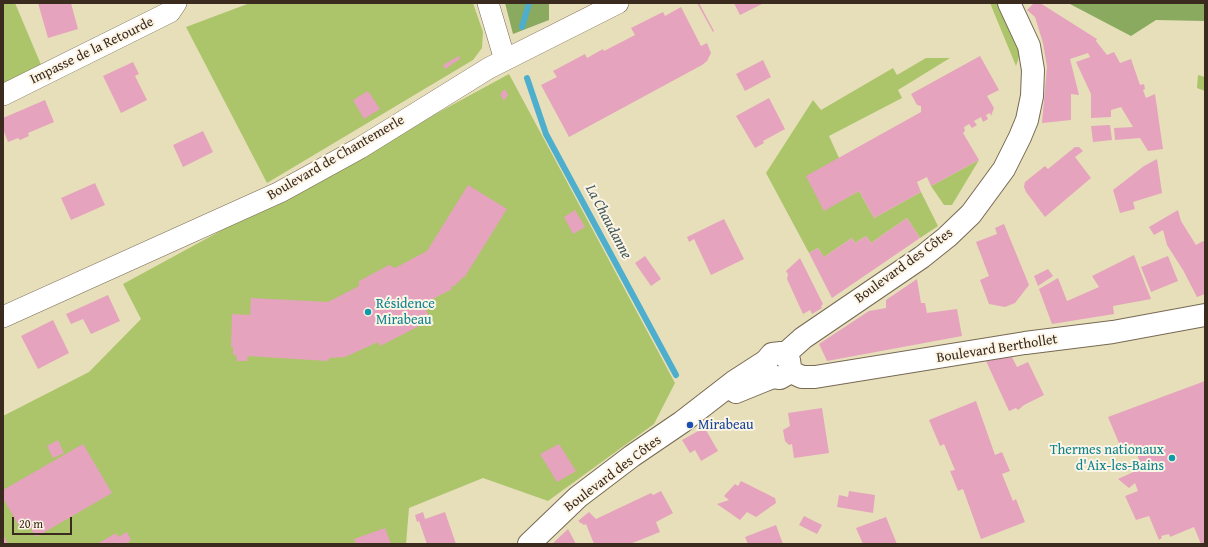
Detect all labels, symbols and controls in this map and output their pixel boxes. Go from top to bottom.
street label: Impasse de la Retourde [27,14,157,88]
street label: Boulevard de Chantemerle [264,112,408,204]
water label: La Chaudanne [581,182,635,262]
street label: Boulevard des Côtes [852,225,956,307]
place label: Résidence Mirabeau [376,296,435,328]
marker: Résidence Mirabeau [363,307,373,317]
street label: Boulevard Berthollet [935,331,1059,367]
place label: Mirabeau [698,417,754,433]
marker: Mirabeau [685,420,695,430]
street label: Boulevard des Côtes [561,432,665,516]
place label: Thermes nationaux d'Aix-les-Bains [1050,442,1164,474]
marker: Thermes nationaux d'Aix-les-Bains [1167,453,1177,463]
scale bar [14,509,74,535]
text: 20 m [19,515,43,532]

